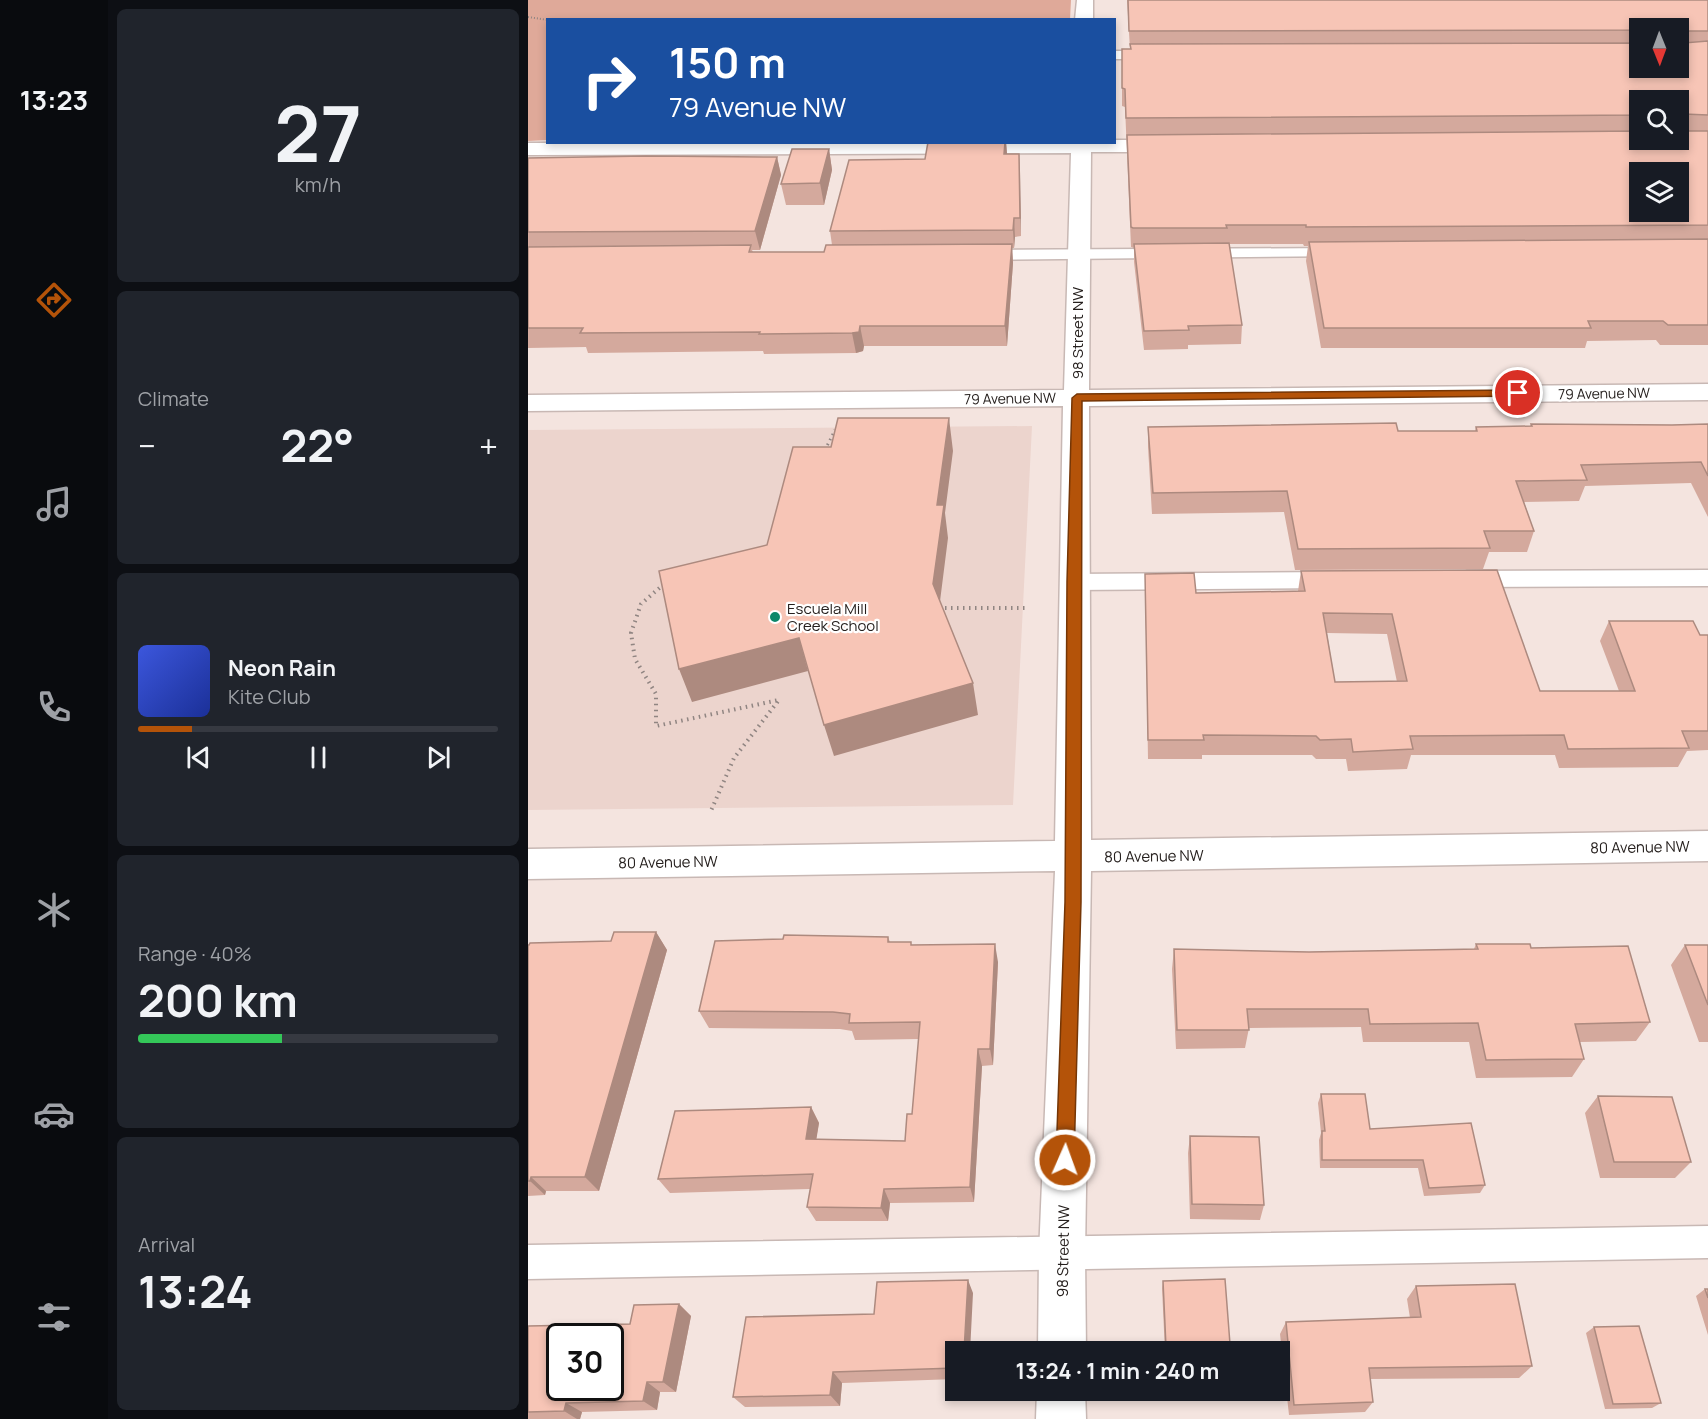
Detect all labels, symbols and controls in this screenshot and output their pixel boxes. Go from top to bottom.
north arrow [1629,18,1689,78]
map controls [1629,18,1689,222]
text: 150 m [669,33,786,91]
icon: right [570,42,648,120]
text: 27 [274,79,362,185]
text: 13:23 [20,81,88,118]
text: 79 Avenue NW [669,88,846,125]
button: search [1629,90,1689,150]
button: layers [1629,162,1689,222]
text: km/h [295,171,341,198]
icon: directions [33,279,75,321]
street label: 98 Street NW [1067,287,1088,379]
pin [1492,367,1543,418]
icon: arrive [1501,376,1534,409]
street label: 79 Avenue NW [1558,383,1650,403]
text: Climate [138,385,209,412]
street label: 79 Avenue NW [964,388,1056,408]
text: 22° [280,414,354,476]
text: − [138,423,156,468]
text: + [479,423,498,468]
icon: music [33,483,75,525]
place label: Escuela Mill Creek School [787,598,879,636]
marker: Escuela Mill Creek School [768,610,782,624]
text: Neon Rain [228,653,336,683]
text: Kite Club [228,683,311,710]
icon: phone [33,686,75,728]
icon: previous [182,741,215,774]
icon: pause [302,741,335,774]
icon: next [422,741,455,774]
street label: 80 Avenue NW [1590,836,1690,858]
street label: 80 Avenue NW [1104,845,1204,867]
street label: 80 Avenue NW [618,851,718,873]
icon: climate [33,889,75,931]
text: Range · 40% [138,940,252,967]
text: 200 km [138,969,298,1031]
icon: car [33,1093,75,1135]
position arrow [1033,1128,1097,1192]
street label: 98 Street NW [1052,1205,1074,1297]
text: Arrival [138,1231,195,1258]
text: 13:24 [138,1260,253,1322]
icon: filters [33,1296,75,1338]
speed limit sign: 30 [546,1323,624,1401]
text: 13:24 · 1 min · 240 m [1016,1356,1219,1386]

